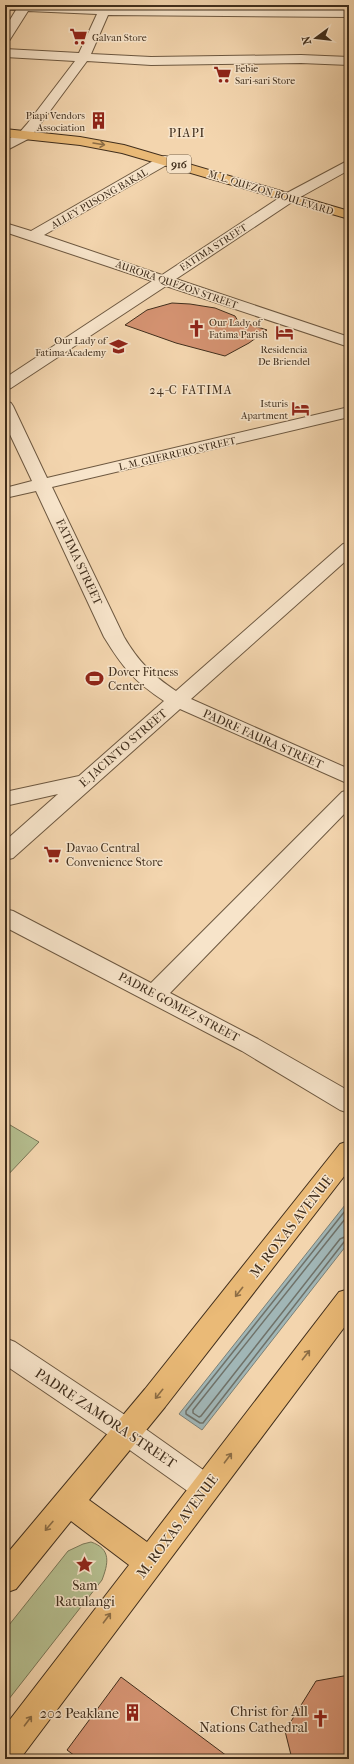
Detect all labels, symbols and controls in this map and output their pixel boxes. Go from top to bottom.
north arrow [296,18,336,58]
supermarket icon: Galvan Store [69,27,89,47]
place label: Galvan Store [92,32,147,44]
text: N [299,34,314,46]
place label: Febie Sari-sari Store [235,63,295,87]
supermarket icon: Febie Sari-sari Store [212,64,232,84]
place label: Piapi Vendors Association [26,110,85,134]
building icon: Piapi Vendors Association [88,111,108,131]
district label: PIAPI [169,126,205,140]
one-way arrow [93,140,106,148]
road number: 916 [167,155,191,173]
street label: ALLEY PUSONG BAKAL [48,166,150,232]
street label: M. L. QUEZON BOULEVARD [207,168,335,218]
street label: FATIMA STREET [178,221,250,274]
street label: AURORA QUEZON STREET [113,258,240,312]
place label: Our Lady of Fatima Parish [209,317,268,341]
church icon: Our Lady of Fatima Parish [186,318,206,338]
hotel icon: Residencia De Briendel [274,322,294,342]
place label: Our Lady of Fatima Academy [35,335,109,359]
school or university icon: Our Lady of Fatima Academy [109,336,129,356]
place label: Residencia De Briendel [258,344,310,368]
district label: 24-C FATIMA [149,383,233,397]
place label: Isturis Apartment [240,398,288,422]
hotel icon: Isturis Apartment [291,399,311,419]
street label: L. M. GUERRERO STREET [117,435,237,473]
street label: FATIMA STREET [53,517,105,608]
place label: Dover Fitness Center [108,665,179,693]
sports icon: Dover Fitness Center [85,669,105,689]
street label: E. JACINTO STREET [76,705,170,790]
street label: PADRE FAURA STREET [201,706,326,772]
place label: Davao Central Convenience Store [66,841,163,869]
supermarket icon: Davao Central Convenience Store [43,845,63,865]
street label: PADRE GOMEZ STREET [116,969,243,1045]
street label: M. ROXAS AVENUE [246,1171,337,1281]
one-way arrow [235,1287,244,1298]
one-way arrow [302,1349,311,1360]
street label: PADRE ZAMORA STREET [32,1365,180,1472]
one-way arrow [154,1389,163,1400]
one-way arrow [224,1453,232,1464]
street label: M. ROXAS AVENUE [133,1471,222,1581]
one-way arrow [44,1521,53,1532]
place icon: Sam Ratulangi [75,1555,95,1575]
place label: Sam Ratulangi [55,1577,115,1610]
one-way arrow [103,1612,111,1623]
building icon: 202 Peaklane [122,1703,142,1723]
place label: Christ for All Nations Cathedral [199,1703,308,1736]
place label: 202 Peaklane [40,1705,119,1722]
church icon: Christ for All Nations Cathedral [311,1709,331,1729]
one-way arrow [24,1716,33,1727]

